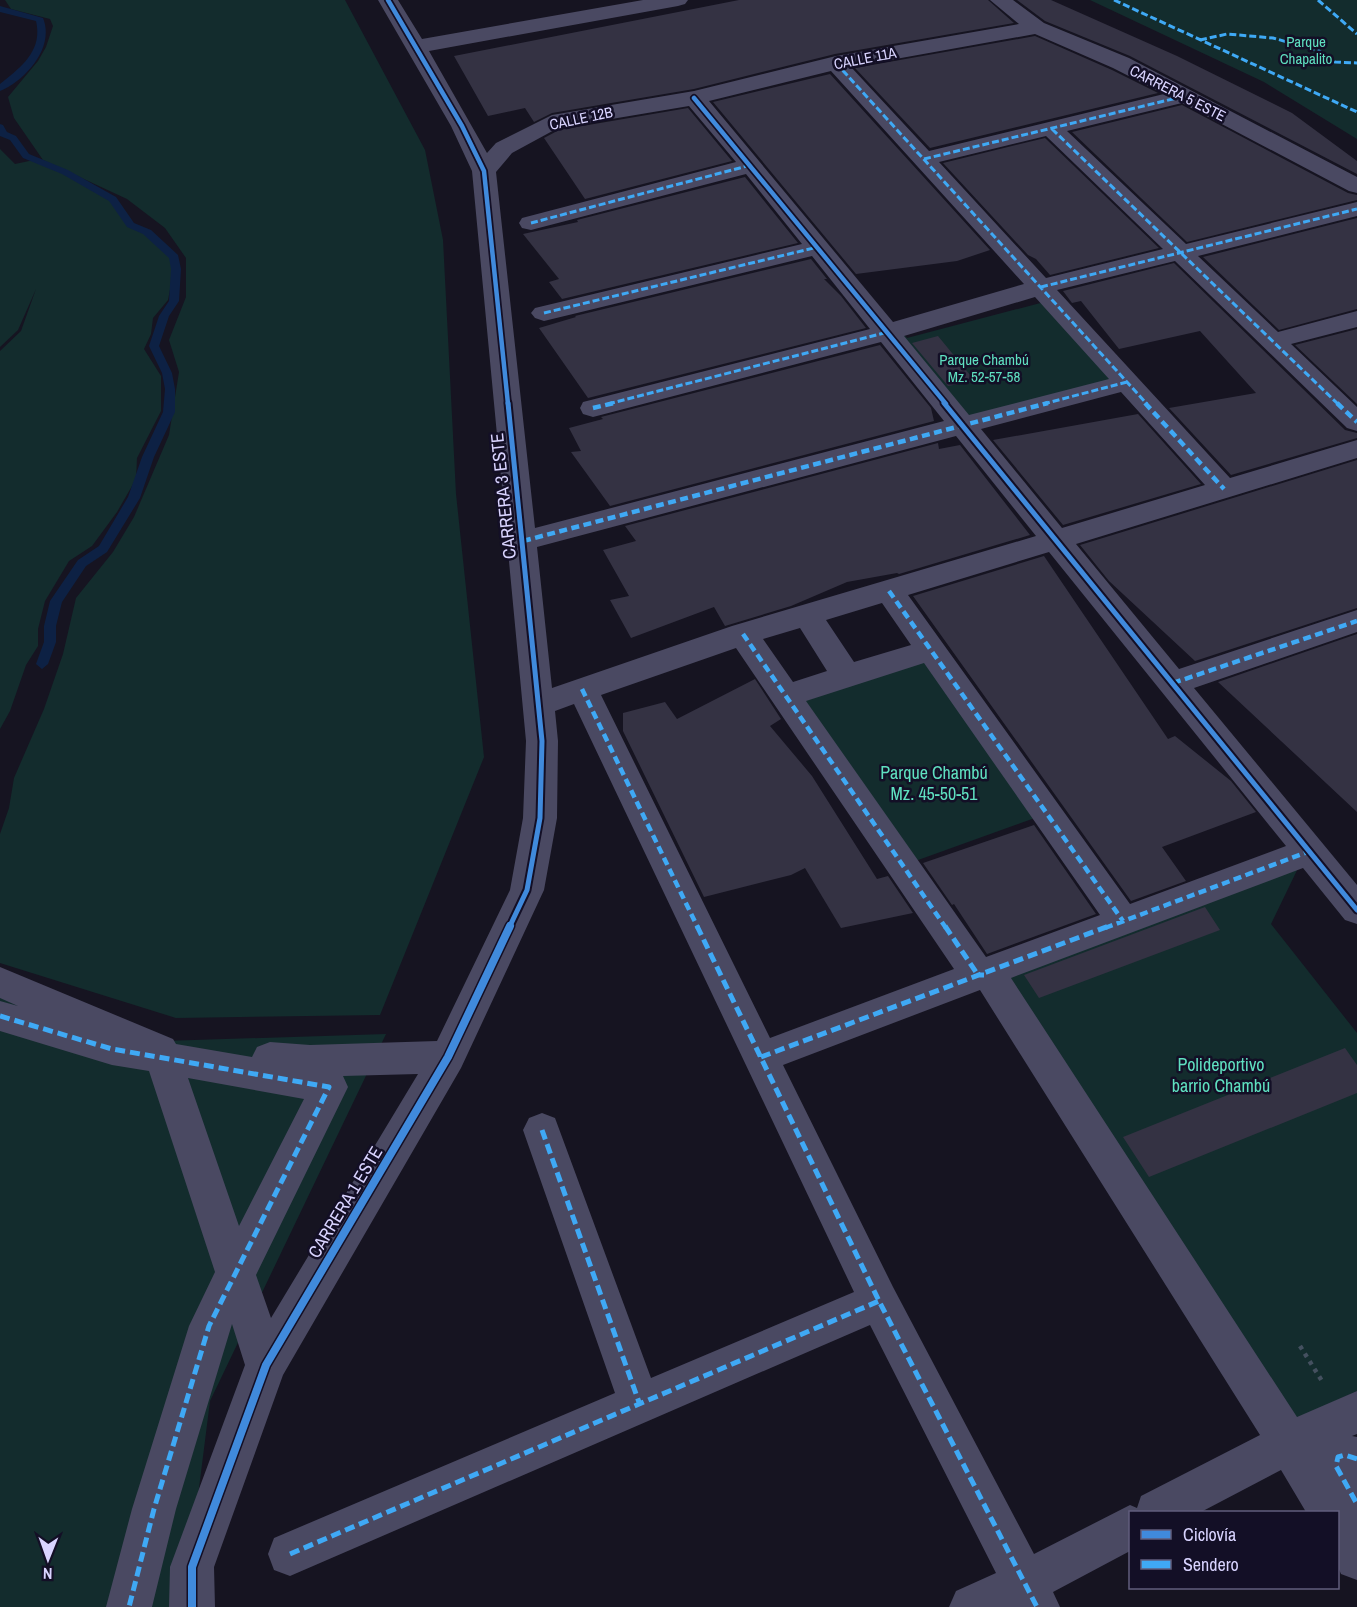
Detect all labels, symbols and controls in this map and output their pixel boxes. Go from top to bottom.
park label: Parque Chapalito [1280,31,1332,69]
street label: CALLE 11A [832,41,899,74]
street label: CARRERA 5 ESTE [1126,60,1230,126]
street label: CALLE 12B [547,101,615,135]
park label: Parque Chambú Mz. 52-57-58 [939,349,1029,387]
street label: CARRERA 3 ESTE [484,432,522,560]
park label: Parque Chambú Mz. 45-50-51 [880,760,988,806]
park label: Polideportivo barrio Chambú [1172,1052,1270,1098]
street label: CARRERA 1 ESTE [302,1141,388,1263]
legend [1129,1511,1339,1589]
text: Ciclovía [1183,1522,1236,1547]
north arrow [18,1529,78,1589]
text: Sendero [1183,1552,1239,1577]
text: N [43,1563,53,1585]

